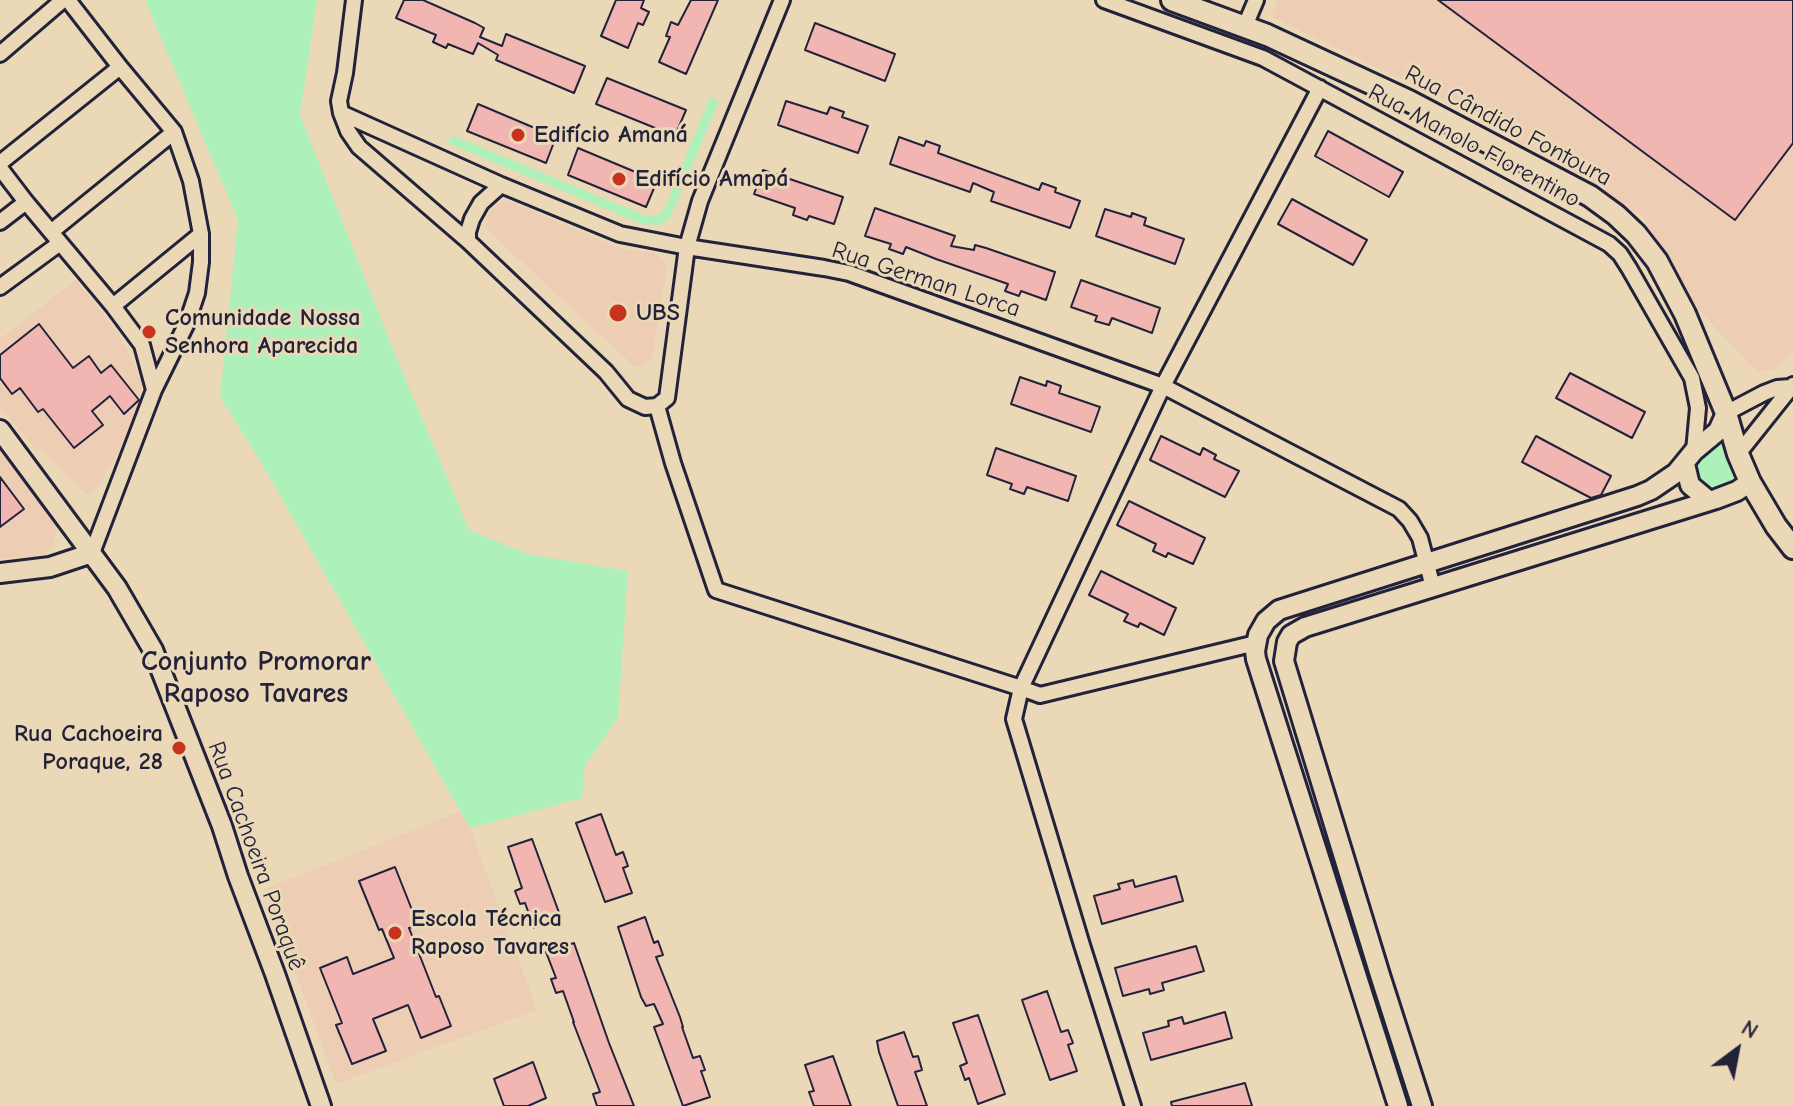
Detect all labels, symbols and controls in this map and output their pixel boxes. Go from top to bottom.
street label: Rua Cândido Fontoura [1400,59,1616,193]
street label: Rua Manolo Florentino [1363,78,1585,214]
place label: Edifício Amaná [534,121,688,149]
marker: Edifício Amaná [509,126,527,144]
place label: Edifício Amapá [635,165,788,193]
marker: Edifício Amapá [610,170,628,188]
street label: Rua German Lorca [828,236,1024,324]
place label: UBS [636,299,680,327]
marker: UBS [607,302,629,324]
place label: Comunidade Nossa Senhora Aparecida [165,304,360,360]
marker: Comunidade Nossa Senhora Aparecida [140,323,158,341]
district label: Conjunto Promorar Raposo Tavares [141,645,371,711]
place label: Rua Cachoeira Poraque, 28 [14,720,163,776]
street label: Rua Cachoeira Poraquê [201,738,311,974]
marker: Rua Cachoeira Poraque, 28 [170,739,188,757]
place label: Escola Técnica Raposo Tavares [411,905,569,961]
marker: Escola Técnica Raposo Tavares [386,924,404,942]
north arrow [1697,1010,1777,1090]
text: N [1737,1015,1763,1044]

